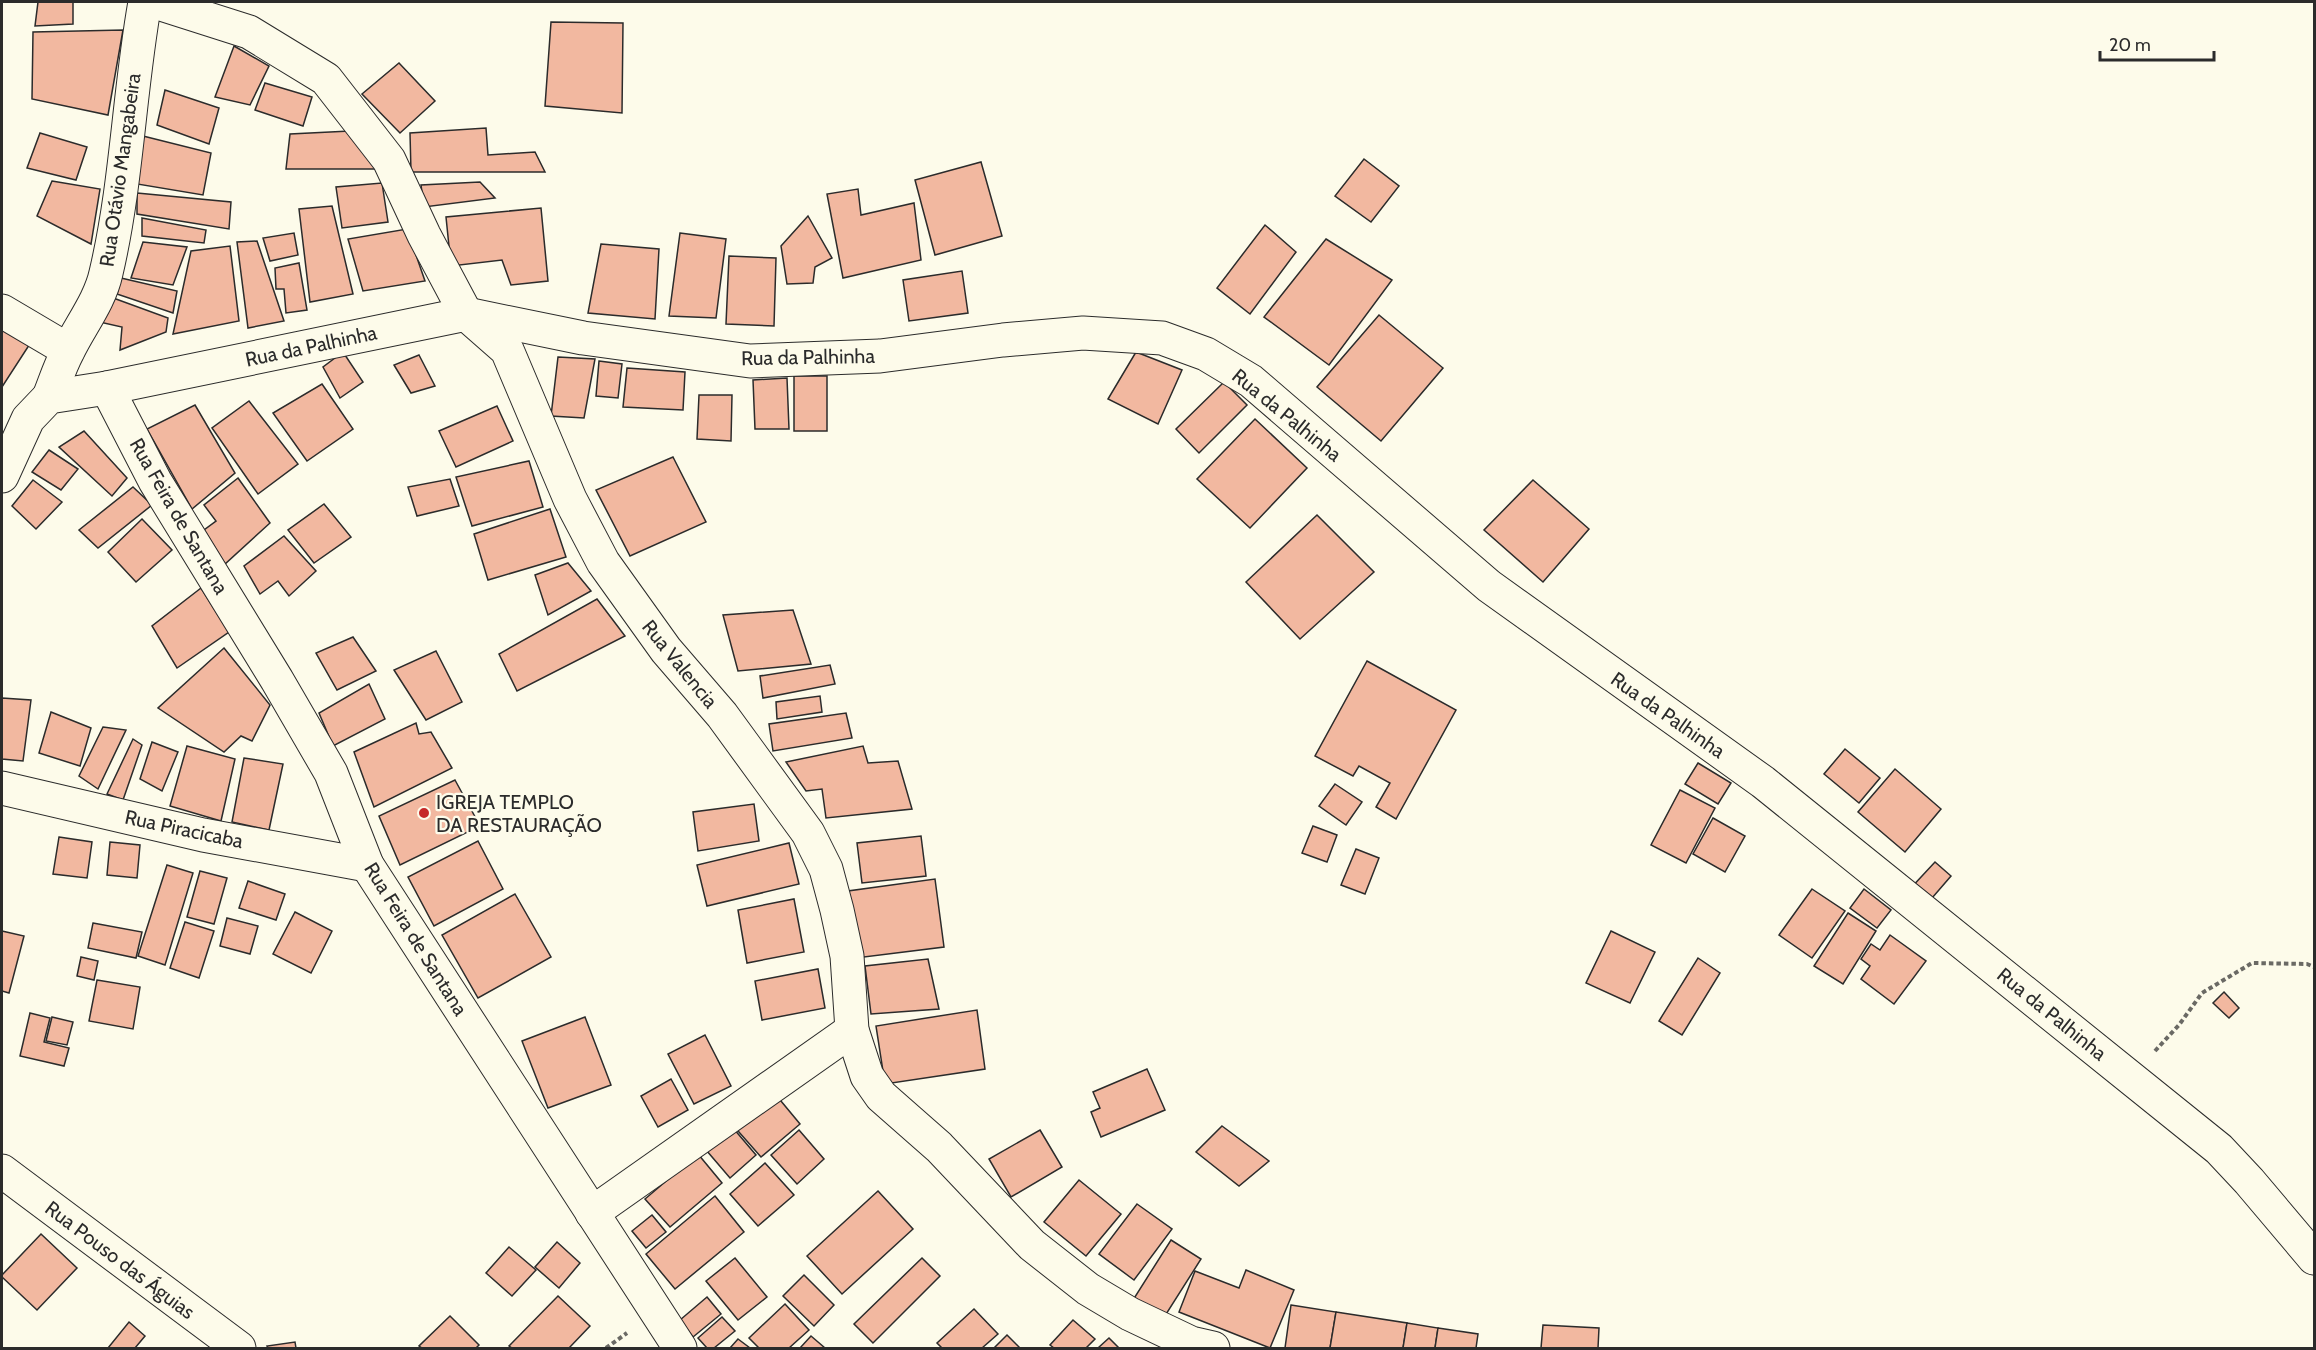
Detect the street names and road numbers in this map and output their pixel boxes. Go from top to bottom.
street label: Rua Otávio Mangabeira [95,71,146,268]
street label: Rua da Palhinha [243,320,379,372]
street label: Rua da Palhinha [741,344,875,370]
street label: Rua da Palhinha [1227,364,1347,467]
street label: Rua Feira de Santana [125,434,234,599]
street label: Rua Valencia [637,615,723,713]
street label: Rua da Palhinha [1606,667,1730,763]
street label: Rua Piracicaba [123,805,246,853]
street label: Rua Feira de Santana [359,858,473,1020]
street label: Rua da Palhinha [1992,963,2112,1066]
street label: Rua Pouso das Águias [40,1196,200,1324]

